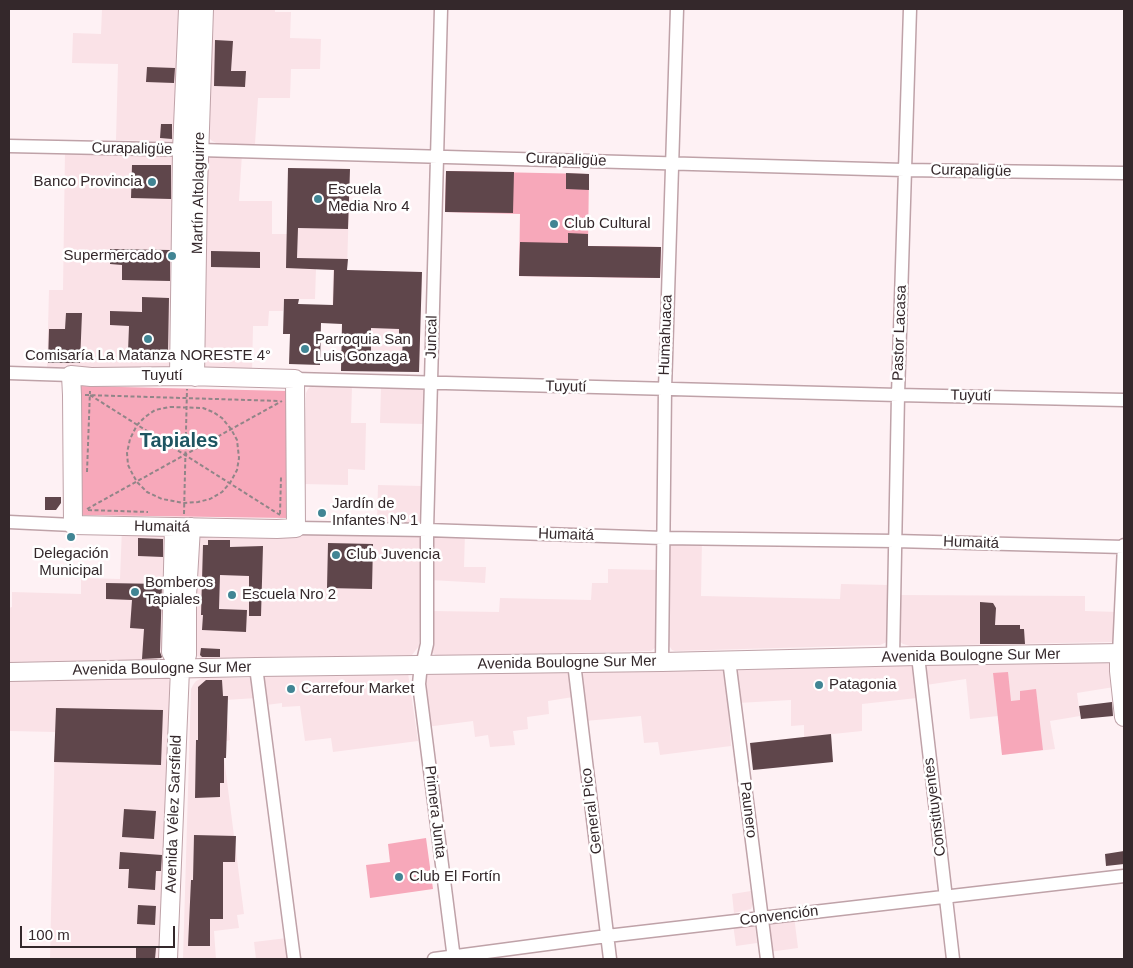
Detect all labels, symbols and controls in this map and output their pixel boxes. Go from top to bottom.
street label: Martín Altolaguirre [189,132,209,254]
street label: Curapaligüe [91,139,173,159]
street label: Curapaligüe [525,150,607,170]
street label: Curapaligüe [930,161,1012,181]
place label: Banco Provincia [34,173,142,191]
marker: Banco Provincia [146,176,158,188]
place label: Escuela Media Nro 4 [328,181,410,216]
marker: Escuela Media Nro 4 [312,193,324,205]
place label: Club Cultural [564,215,651,233]
marker: Club Cultural [548,218,560,230]
place label: Supermercado [64,247,162,265]
marker: Supermercado [166,250,178,262]
street label: Pastor Lacasa [889,285,911,381]
street label: Humahuaca [656,294,676,376]
street label: Juncal [423,315,441,359]
place label: Parroquia San Luis Gonzaga [315,331,411,366]
marker: Comisaría La Matanza NORESTE 4° [142,333,154,345]
marker: Parroquia San Luis Gonzaga [299,343,311,355]
place label: Comisaría La Matanza NORESTE 4° [25,347,271,365]
street label: Tuyutí [141,367,183,385]
street label: Tuyutí [545,378,587,396]
street label: Tuyutí [950,387,992,405]
district label: Tapiales [140,429,218,453]
place label: Jardín de Infantes Nº 1 [332,495,418,530]
marker: Jardín de Infantes Nº 1 [316,507,328,519]
street label: Humaitá [134,518,190,536]
street label: Humaitá [538,525,594,545]
marker: Delegación Municipal [65,531,77,543]
street label: Humaitá [943,533,999,553]
place label: Delegación Municipal [33,545,109,580]
place label: Club Juvencia [346,546,440,564]
marker: Club Juvencia [330,549,342,561]
place label: Bomberos Tapiales [145,574,213,609]
marker: Bomberos Tapiales [129,586,141,598]
place label: Escuela Nro 2 [242,586,336,604]
marker: Escuela Nro 2 [226,589,238,601]
street label: Avenida Boulogne Sur Mer [881,645,1061,667]
street label: Avenida Boulogne Sur Mer [477,652,657,674]
street label: Avenida Boulogne Sur Mer [72,658,252,680]
place label: Patagonia [829,676,897,694]
marker: Patagonia [813,679,825,691]
place label: Carrefour Market [301,680,414,698]
marker: Carrefour Market [285,683,297,695]
street label: Avenida Vélez Sarsfield [162,735,186,893]
street label: Constituyentes [920,757,950,857]
street label: Primera Junta [420,765,450,859]
street label: General Pico [578,767,606,855]
street label: Paunero [736,781,760,839]
place label: Club El Fortín [409,868,501,886]
marker: Club El Fortín [393,871,405,883]
street label: Convención [739,902,819,930]
scale bar [22,916,178,948]
text: 100 m [28,926,70,943]

